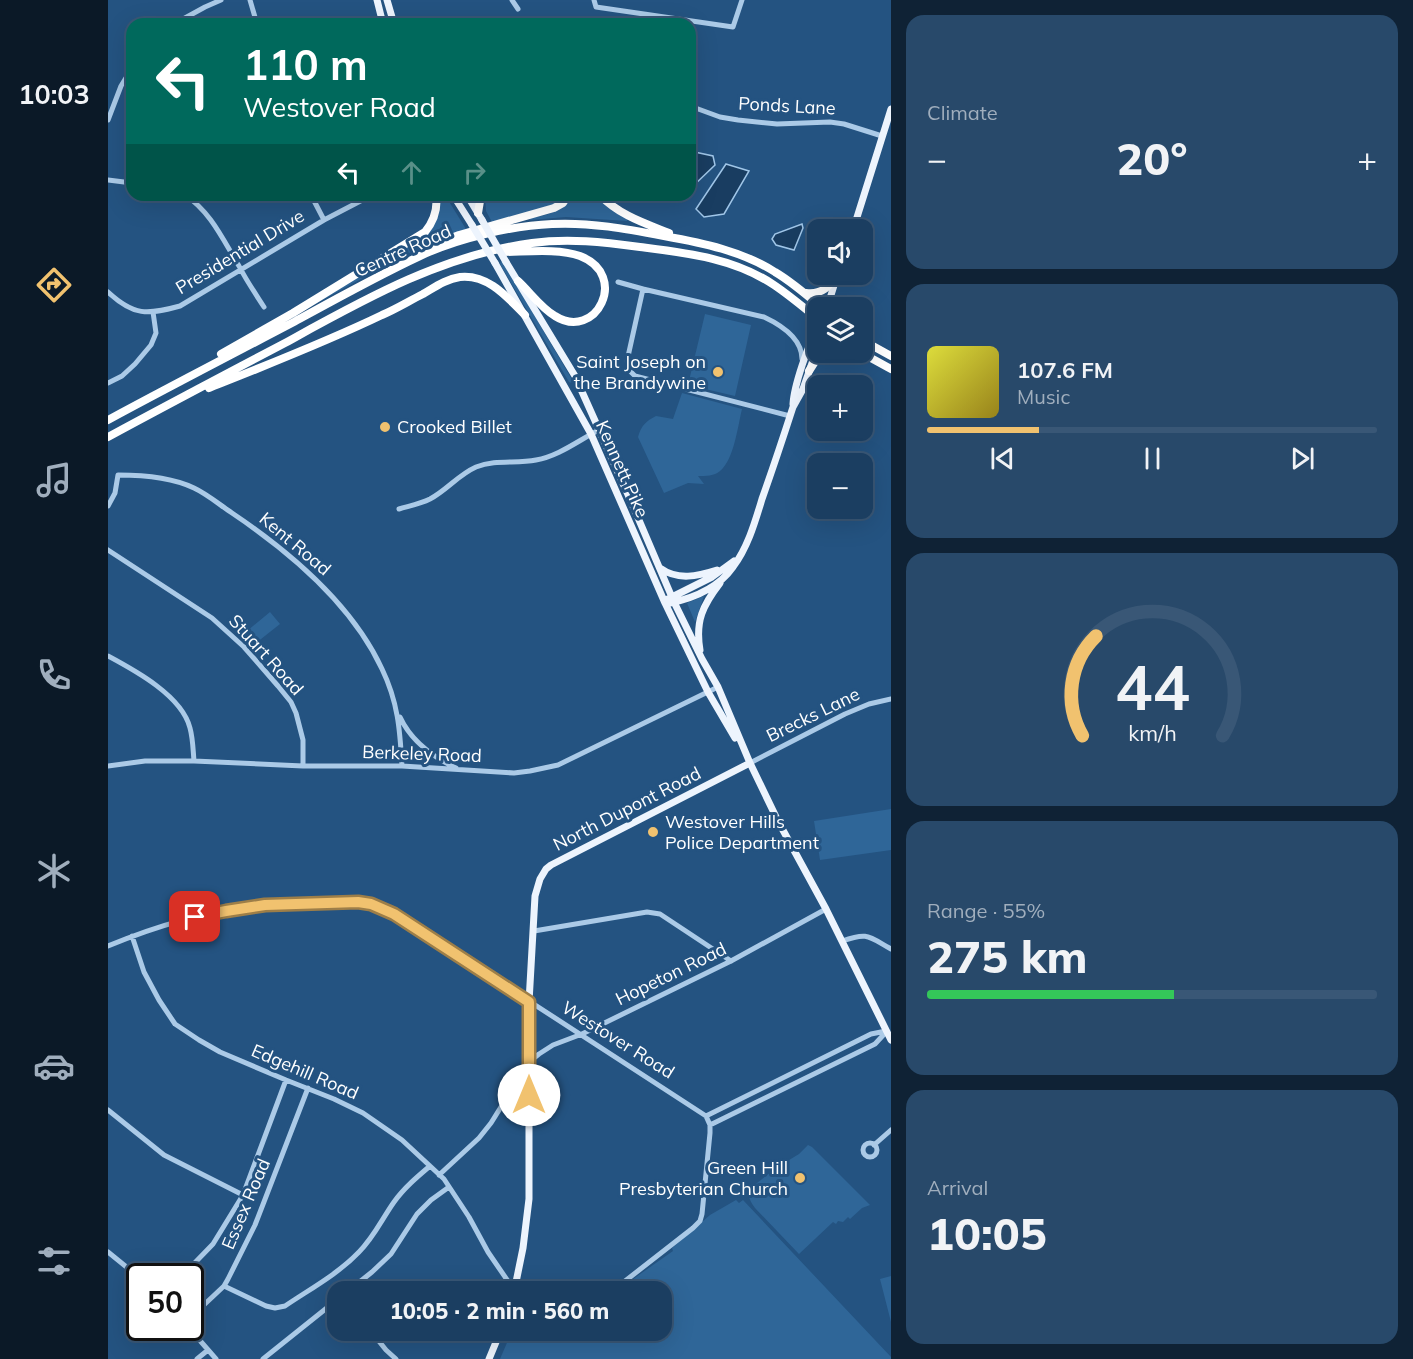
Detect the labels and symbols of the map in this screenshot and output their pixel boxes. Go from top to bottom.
street label: Ponds Lane [738,91,836,120]
street label: Presidential Drive [171,204,308,299]
street label: Centre Road [351,219,455,282]
place label: Saint Joseph on the Brandywine [574,350,706,394]
marker: Saint Joseph on the Brandywine [711,365,725,379]
place label: Crooked Billet [397,415,512,438]
street label: Kennett Pike [591,417,654,521]
marker: Crooked Billet [378,420,392,434]
street label: Kent Road [255,507,336,580]
street label: Stuart Road [224,610,309,700]
street label: Brecks Lane [762,682,863,747]
street label: Berkeley Road [362,740,482,767]
street label: North Dupont Road [549,761,705,856]
place label: Westover Hills Police Department [665,810,819,854]
marker: Westover Hills Police Department [646,825,660,839]
pin [169,891,220,942]
street label: Hopeton Road [612,937,730,1010]
street label: Westover Road [558,996,679,1083]
street label: Edgehill Road [248,1039,362,1104]
position arrow [497,1063,561,1127]
street label: Essex Road [216,1155,275,1253]
place label: Green Hill Presbyterian Church [619,1156,788,1200]
marker: Green Hill Presbyterian Church [793,1171,807,1185]
speed limit sign: 50 [126,1263,204,1341]

